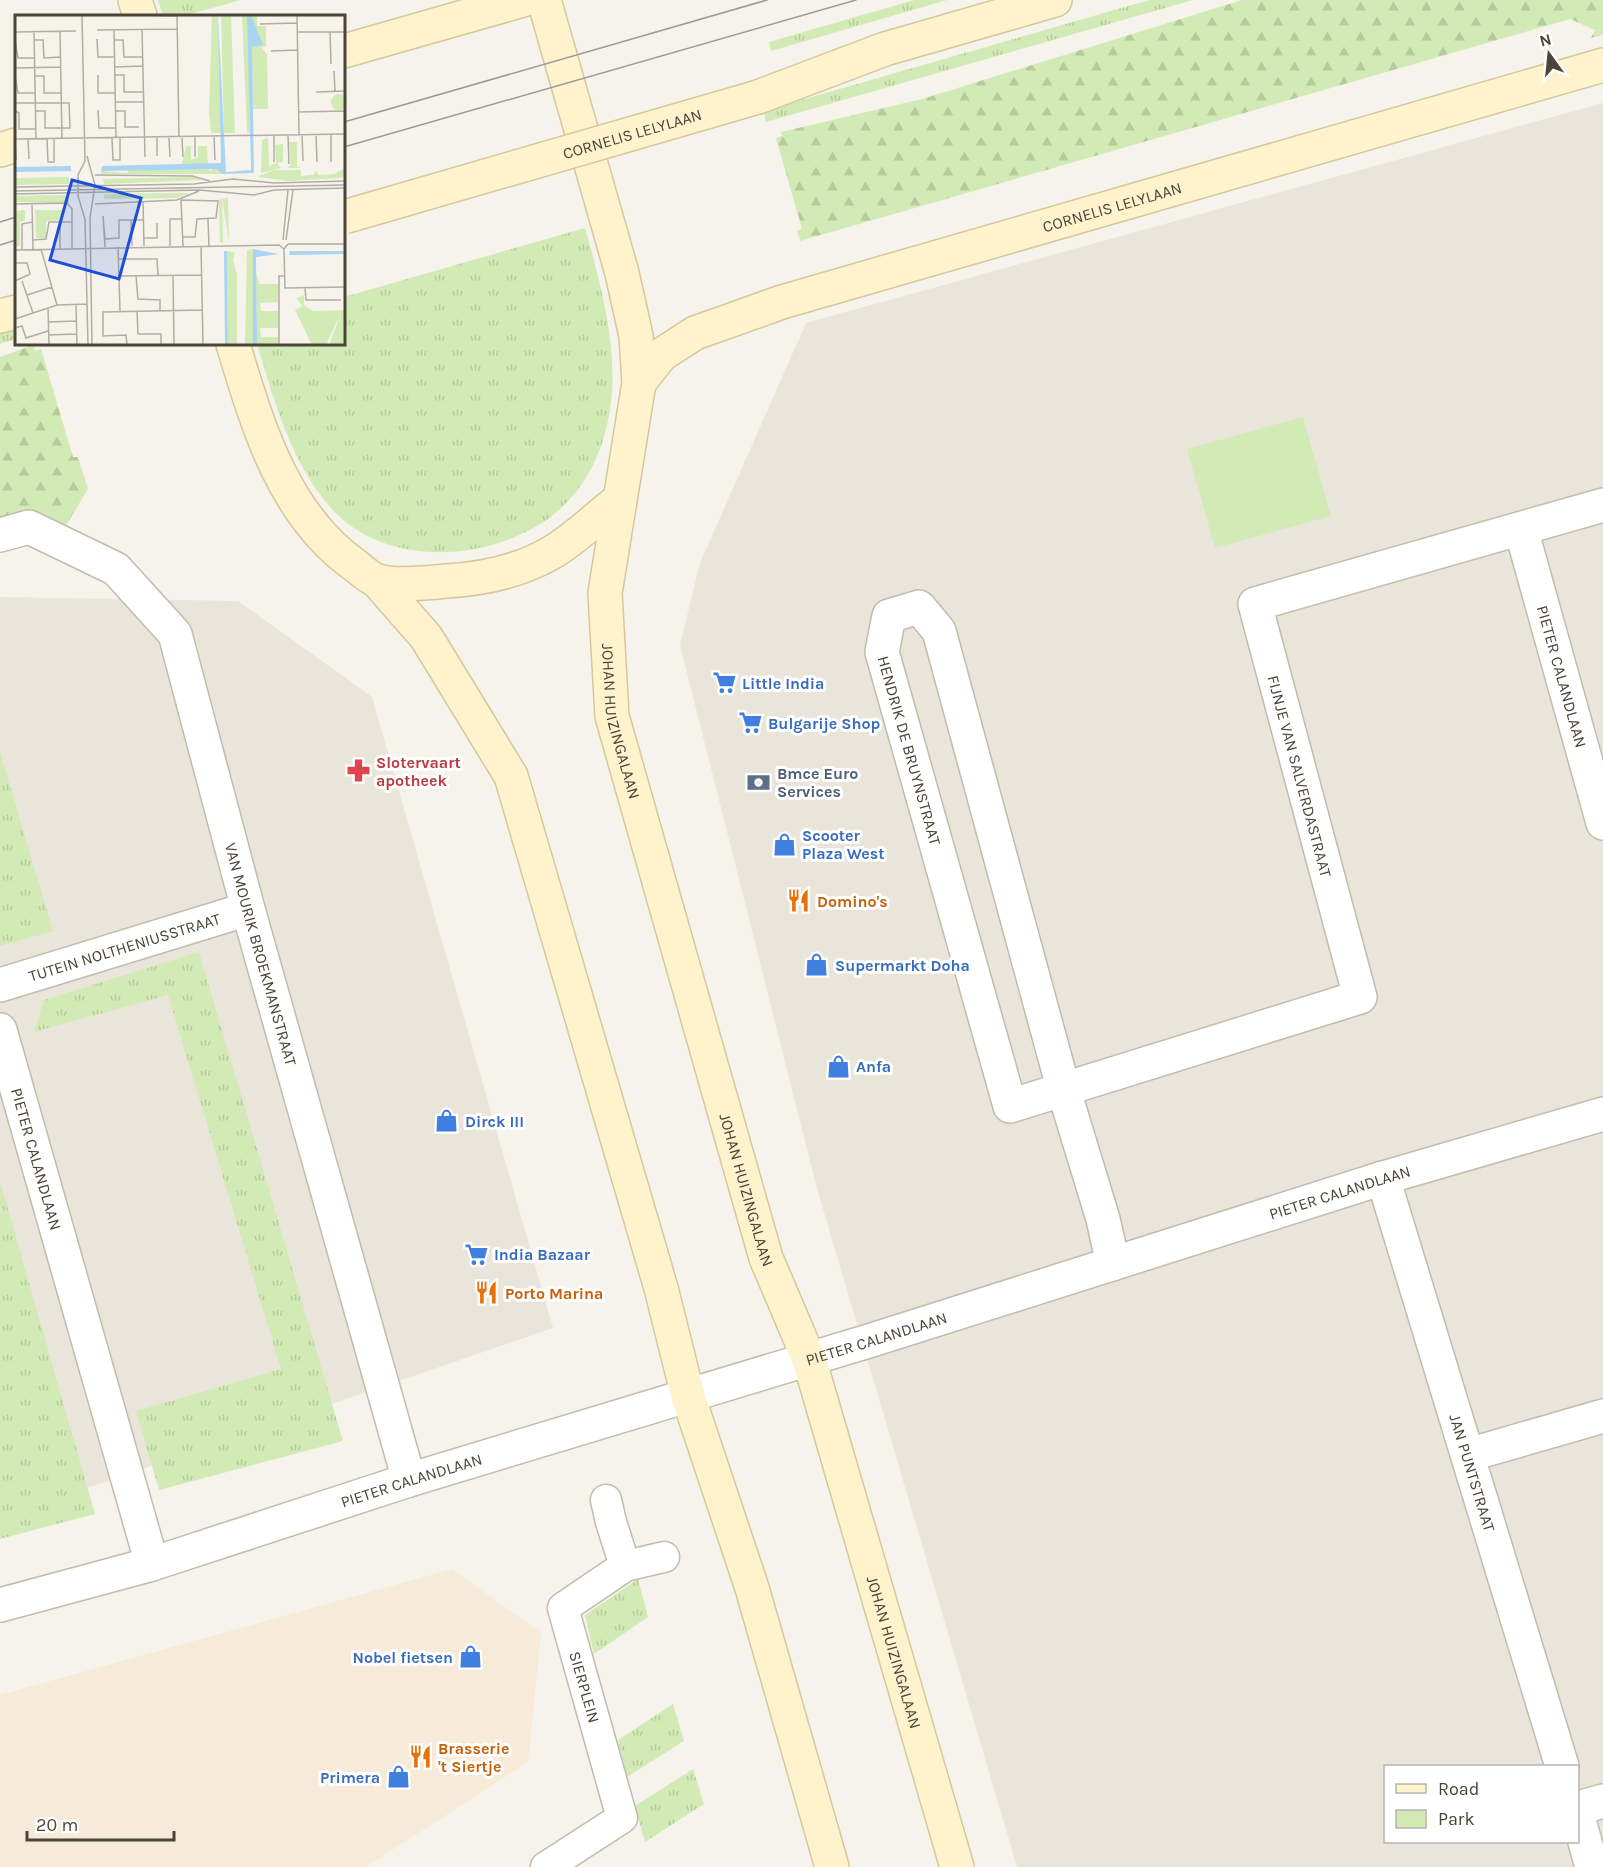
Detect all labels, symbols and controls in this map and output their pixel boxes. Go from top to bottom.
inset map [15,15,345,345]
north arrow [1519,24,1579,84]
text: N [1537,29,1553,51]
street label: CORNELIS LELYLAAN [561,105,704,163]
street label: CORNELIS LELYLAAN [1040,178,1184,236]
street label: PIETER CALANDLAAN [1533,603,1591,750]
street label: JOHAN HUIZINGALAAN [598,643,644,801]
street label: HENDRIK DE BRUYNSTRAAT [874,654,945,847]
supermarket icon: Little India [711,670,737,696]
street label: FIJNJE VAN SALVERDASTRAAT [1263,673,1336,879]
place label: Little India [742,674,824,693]
supermarket icon: Bulgarije Shop [737,710,763,736]
place label: Bulgarije Shop [768,714,881,733]
place label: Slotervaart apotheek [376,753,461,790]
pharmacy icon: Slotervaart apotheek [345,758,371,784]
place label: Bmce Euro Services [777,764,858,801]
bank icon: Bmce Euro Services [746,769,772,795]
place label: Scooter Plaza West [802,826,885,863]
shop icon: Scooter Plaza West [771,831,797,857]
street label: VAN MOURIK BROEKMANSTRAAT [221,841,301,1068]
restaurant icon: Domino's [786,888,812,914]
place label: Domino's [817,892,888,911]
street label: TUTEIN NOLTHENIUSSTRAAT [26,909,222,986]
shop icon: Supermarkt Doha [804,952,830,978]
place label: Supermarkt Doha [835,956,970,975]
shop icon: Anfa [825,1053,851,1079]
place label: Anfa [856,1057,891,1076]
street label: PIETER CALANDLAAN [7,1086,65,1232]
shop icon: Dirck III [434,1108,460,1134]
street label: JOHAN HUIZINGALAAN [715,1111,778,1270]
place label: Dirck III [465,1112,524,1131]
street label: PIETER CALANDLAAN [1267,1162,1413,1224]
supermarket icon: India Bazaar [463,1241,489,1267]
place label: India Bazaar [494,1245,591,1264]
restaurant icon: Porto Marina [474,1280,500,1306]
place label: Porto Marina [505,1284,603,1303]
street label: PIETER CALANDLAAN [803,1308,949,1370]
street label: JAN PUNTSTRAAT [1445,1412,1499,1534]
street label: PIETER CALANDLAAN [338,1449,484,1512]
street label: JOHAN HUIZINGALAAN [863,1574,925,1731]
shop icon: Nobel fietsen [458,1644,484,1670]
place label: Nobel fietsen [352,1648,453,1667]
street label: SIERPLEIN [565,1649,604,1725]
place label: Brasserie 't Siertje [438,1739,509,1776]
restaurant icon: Brasserie 't Siertje [407,1744,433,1770]
shop icon: Primera [385,1764,411,1790]
legend [1384,1765,1579,1843]
place label: Primera [320,1768,380,1787]
text: Road [1438,1778,1479,1800]
scale bar [27,1804,174,1842]
text: Park [1438,1808,1475,1830]
text: 20 m [36,1814,78,1836]

